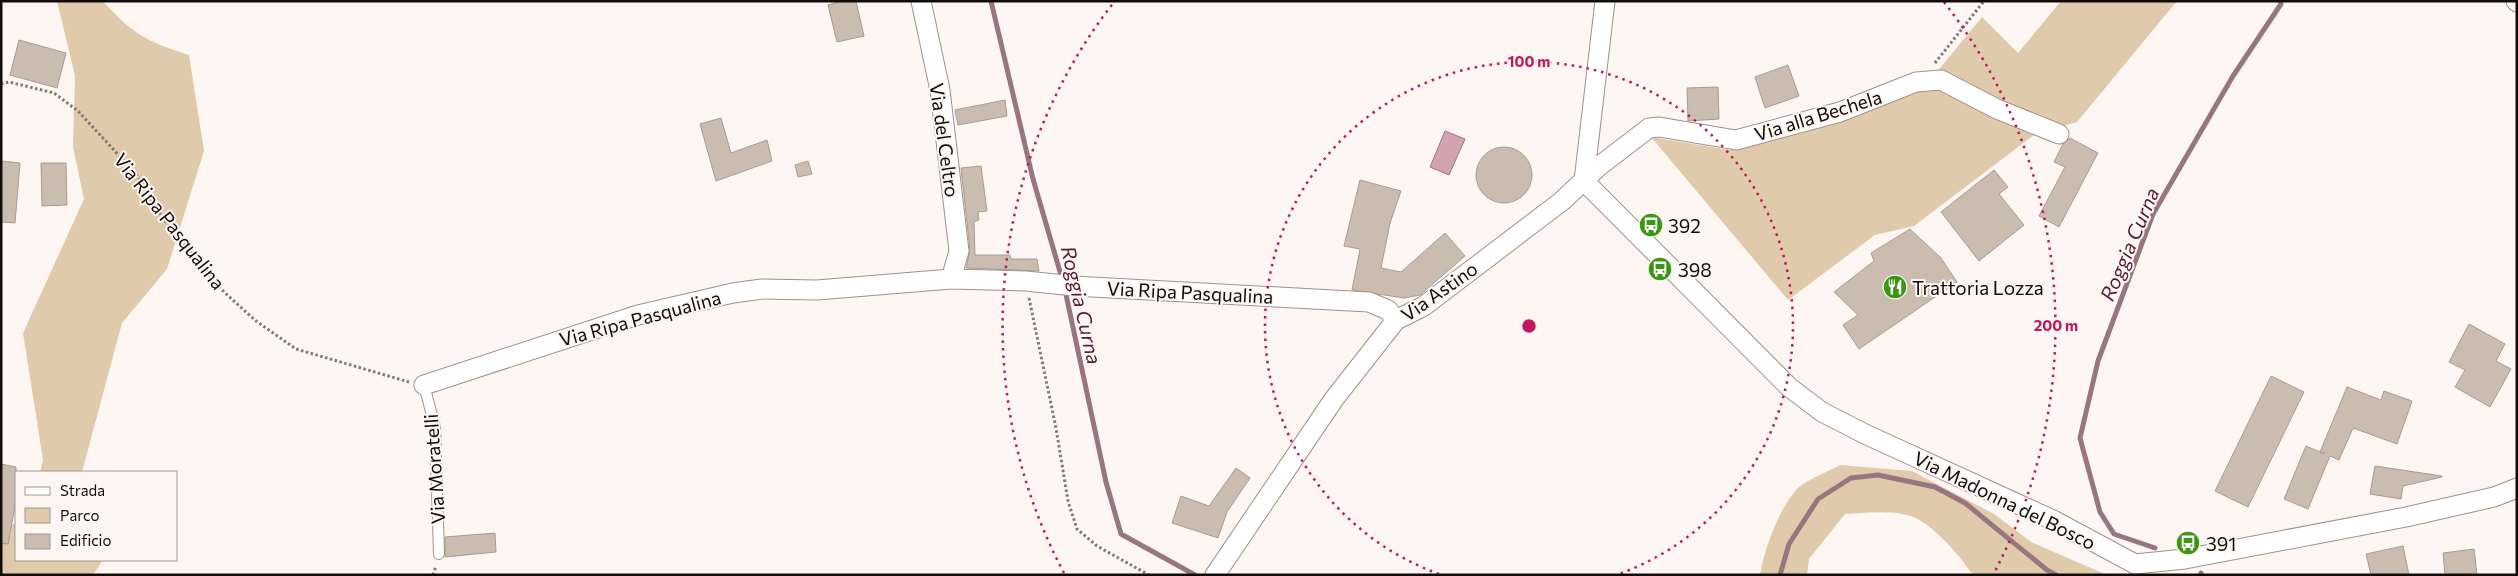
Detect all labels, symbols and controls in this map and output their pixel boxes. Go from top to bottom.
text: 100 m [1508,52,1550,70]
street label: Via del Celtro [926,81,964,199]
street label: Via alla Bechela [1752,85,1884,145]
street label: Via Ripa Pasqualina [110,148,230,294]
water label: Roggia Curna [2094,184,2164,304]
bus stop icon: 392 [1638,212,1664,238]
place label: 392 [1668,214,1701,237]
water label: Roggia Curna [1057,244,1107,366]
street label: Via Astino [1396,256,1482,326]
bus stop icon: 398 [1647,256,1673,282]
place label: 398 [1678,258,1712,281]
restaurant icon: Trattoria Lozza [1882,274,1908,300]
street label: Via Ripa Pasqualina [1106,276,1274,308]
place label: Trattoria Lozza [1912,276,2044,299]
street label: Via Ripa Pasqualina [557,285,723,351]
text: 200 m [2034,316,2078,334]
centre of rings [1520,317,1538,335]
street label: Via Moratelli [419,413,449,525]
street label: Via Madonna del Bosco [1910,446,2100,554]
legend [15,471,178,561]
text: Strada [60,481,105,499]
text: Parco [60,506,99,524]
bus stop icon: 391 [2175,530,2201,556]
text: Edificio [60,531,111,549]
place label: 391 [2206,532,2237,555]

